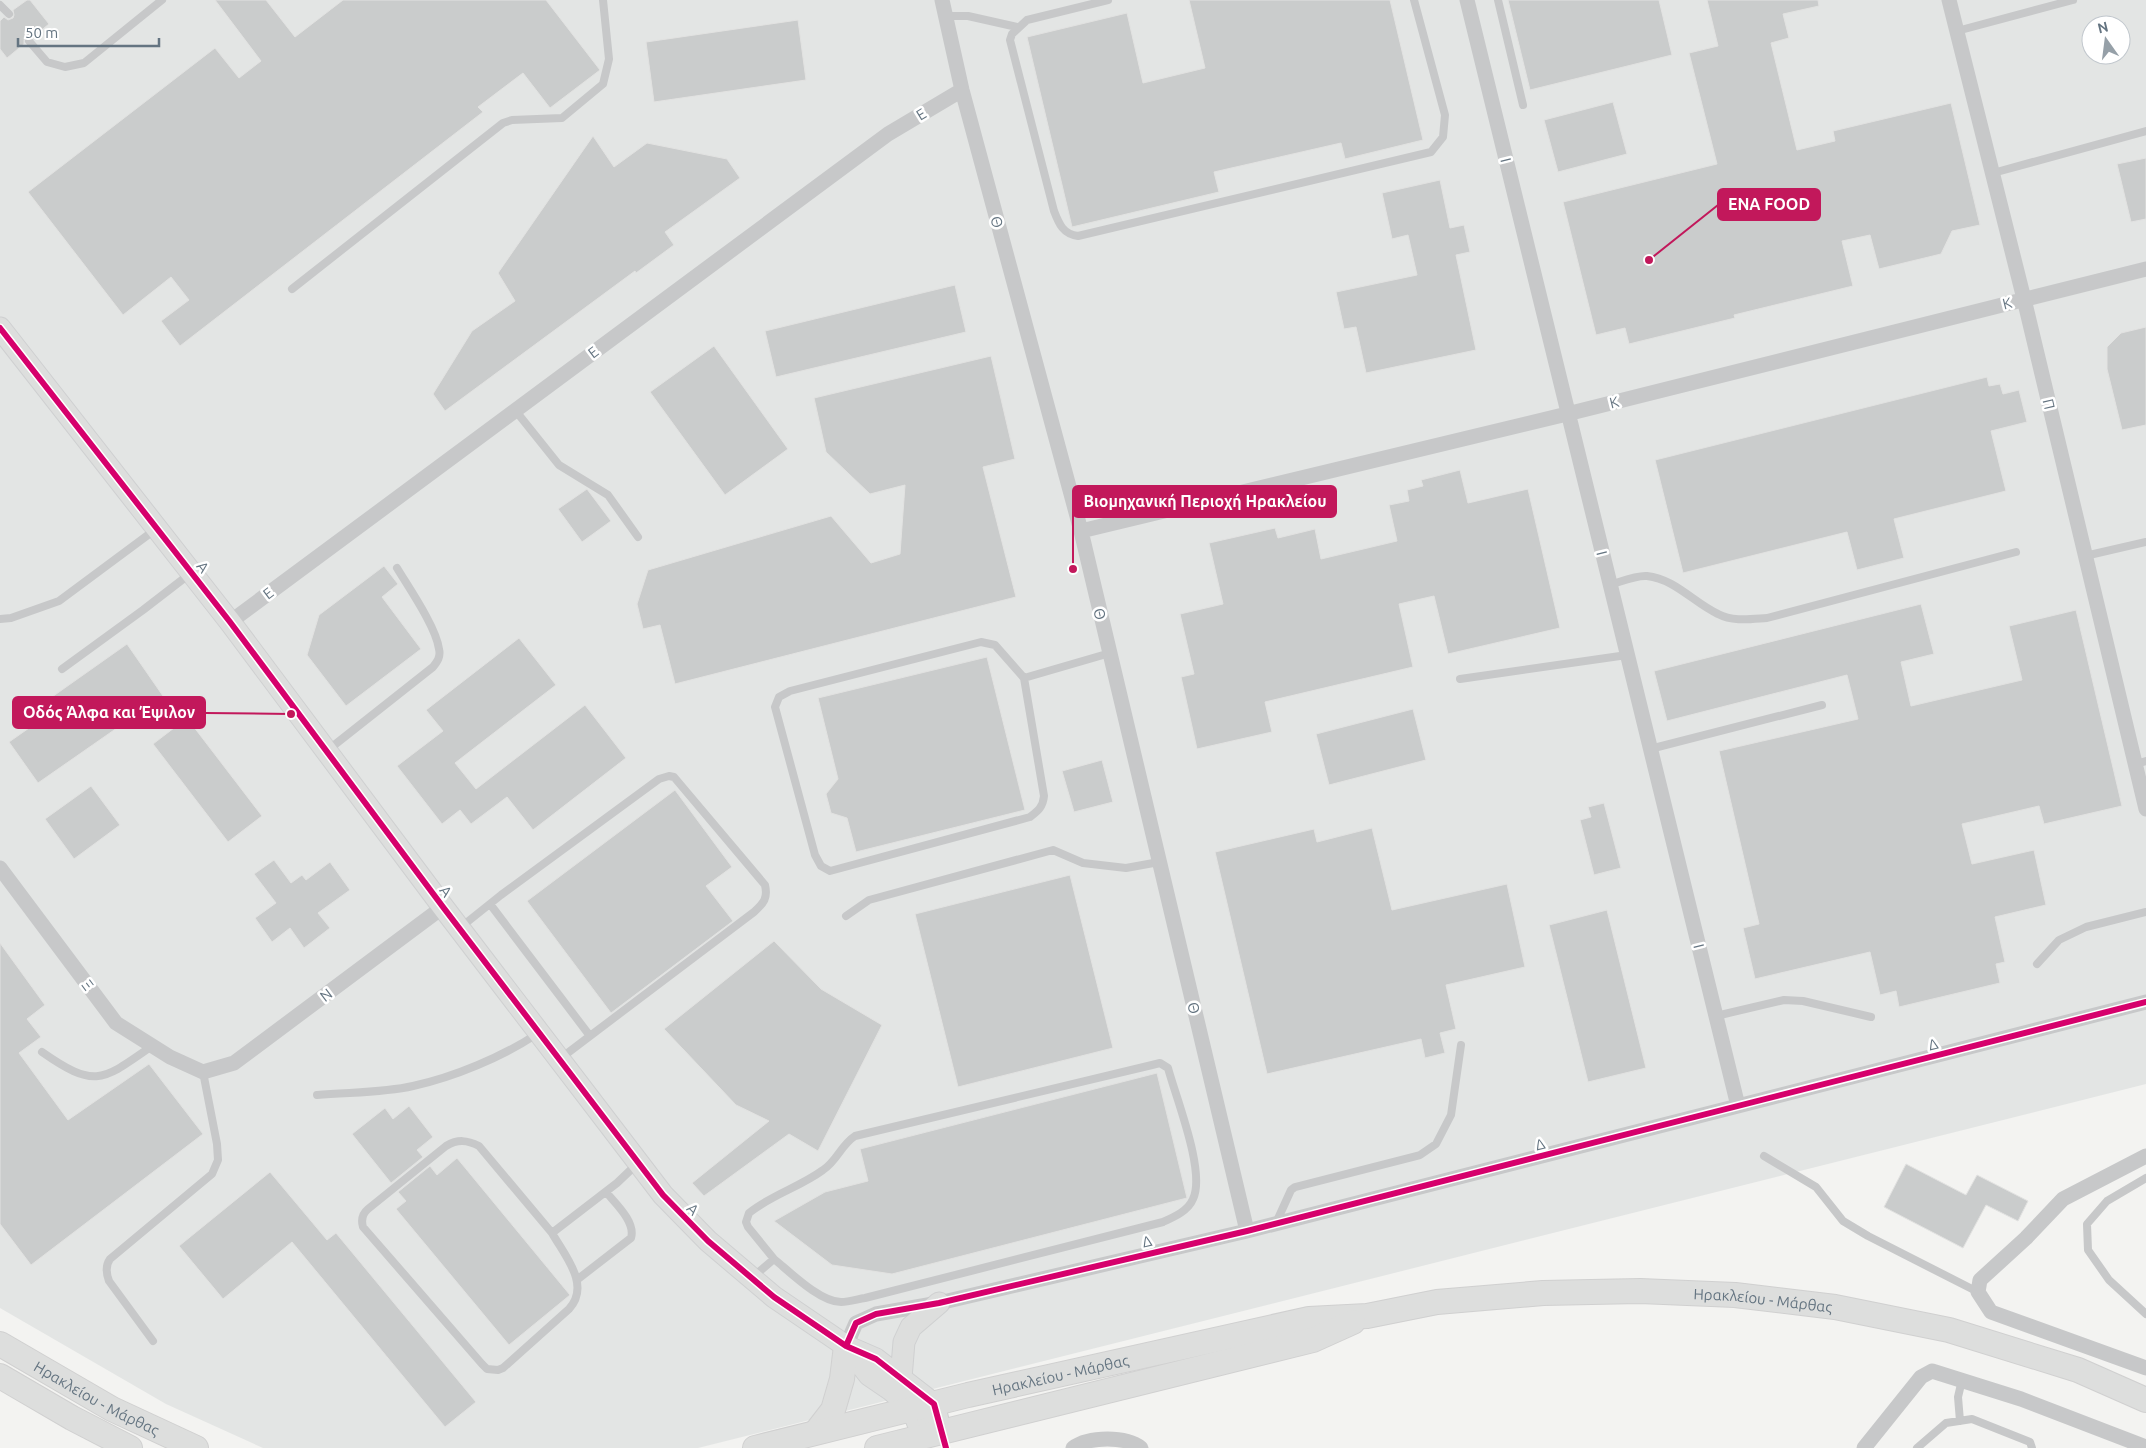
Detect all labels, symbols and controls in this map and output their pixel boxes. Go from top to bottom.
scale bar [18,15,159,47]
north arrow [2081,15,2131,65]
text: N [2096,18,2110,36]
text: 50 m [25,24,58,41]
street label: Ε [913,105,929,123]
street label: Ι [1497,156,1515,164]
callout: ENA FOOD [1718,189,1820,220]
text: ENA FOOD [1728,195,1810,213]
street label: Θ [987,214,1007,230]
street label: Κ [2001,294,2013,312]
street label: Ε [585,343,601,361]
street label: Κ [1608,393,1620,411]
street label: Π [2040,397,2058,411]
callout: Βιομηχανική Περιοχή Ηρακλείου [1073,486,1336,517]
text: Βιομηχανική Περιοχή Ηρακλείου [1083,492,1327,510]
street label: Ι [1593,549,1611,557]
street label: Α [193,558,213,576]
street label: Ε [260,584,276,602]
street label: Θ [1090,606,1110,622]
callout: Οδός Άλφα και Έψιλον [13,697,205,728]
text: Οδός Άλφα και Έψιλον [23,703,196,722]
street label: Α [436,882,456,900]
street label: Ι [1690,942,1708,950]
street label: Ξ [79,977,97,993]
street label: Ν [317,985,335,1005]
street label: Θ [1184,1000,1204,1016]
street label: Δ [1926,1034,1940,1053]
street label: Δ [1533,1134,1547,1153]
street label: Α [684,1200,703,1219]
street label: Δ [1140,1232,1154,1250]
street label: Ηρακλείου - Μάρθας [1693,1285,1833,1315]
street label: Ηρακλείου - Μάρθας [990,1351,1130,1398]
street label: Ηρακλείου - Μάρθας [31,1357,162,1438]

